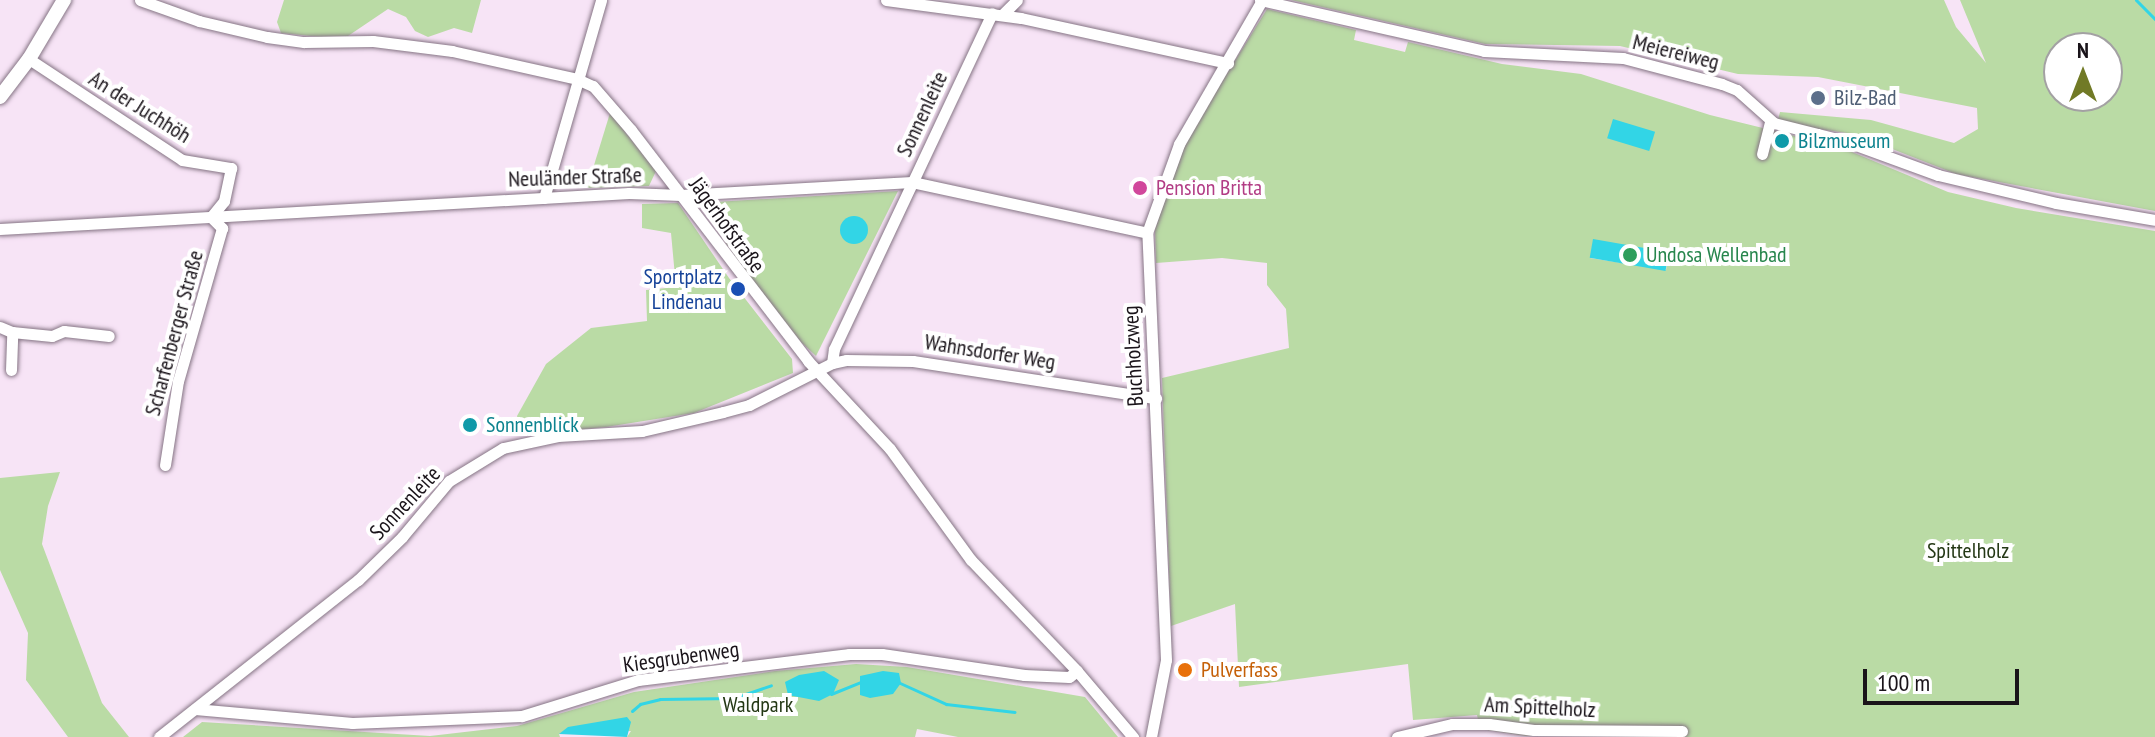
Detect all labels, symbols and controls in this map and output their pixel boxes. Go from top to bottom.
street label: Meiereiweg [1630,29,1722,75]
north arrow [2043,32,2123,112]
text: N [2077,36,2089,64]
street label: An der Juchhöh [84,65,196,149]
street label: Sonnenleite [891,67,953,161]
place label: Bilz-Bad [1834,85,1897,111]
marker: Bilz-Bad [1809,89,1827,107]
place label: Bilzmuseum [1798,128,1890,154]
marker: Bilzmuseum [1773,132,1791,150]
street label: Neuländer Straße [508,161,642,193]
street label: Jägerhofstraße [684,172,770,278]
place label: Pension Britta [1156,175,1262,201]
marker: Pension Britta [1131,179,1149,197]
place label: Undosa Wellenbad [1646,242,1787,268]
marker: Undosa Wellenbad [1621,246,1639,264]
street label: Scharfenberger Straße [139,247,209,419]
place label: Sportplatz Lindenau [643,263,722,314]
marker: Sportplatz Lindenau [729,280,747,298]
street label: Buchholzweg [1117,305,1149,407]
street label: Wahnsdorfer Weg [923,329,1057,375]
place label: Sonnenblick [486,412,579,438]
marker: Sonnenblick [461,416,479,434]
street label: Sonnenleite [364,461,446,545]
park label: Spittelholz [1927,538,2009,564]
street label: Kiesgrubenweg [621,636,741,678]
scale bar [1867,653,2023,703]
place label: Pulverfass [1201,657,1278,683]
marker: Pulverfass [1176,661,1194,679]
text: 100 m [1877,667,1930,698]
street label: Am Spittelholz [1484,691,1596,723]
park label: Waldpark [723,692,793,718]

